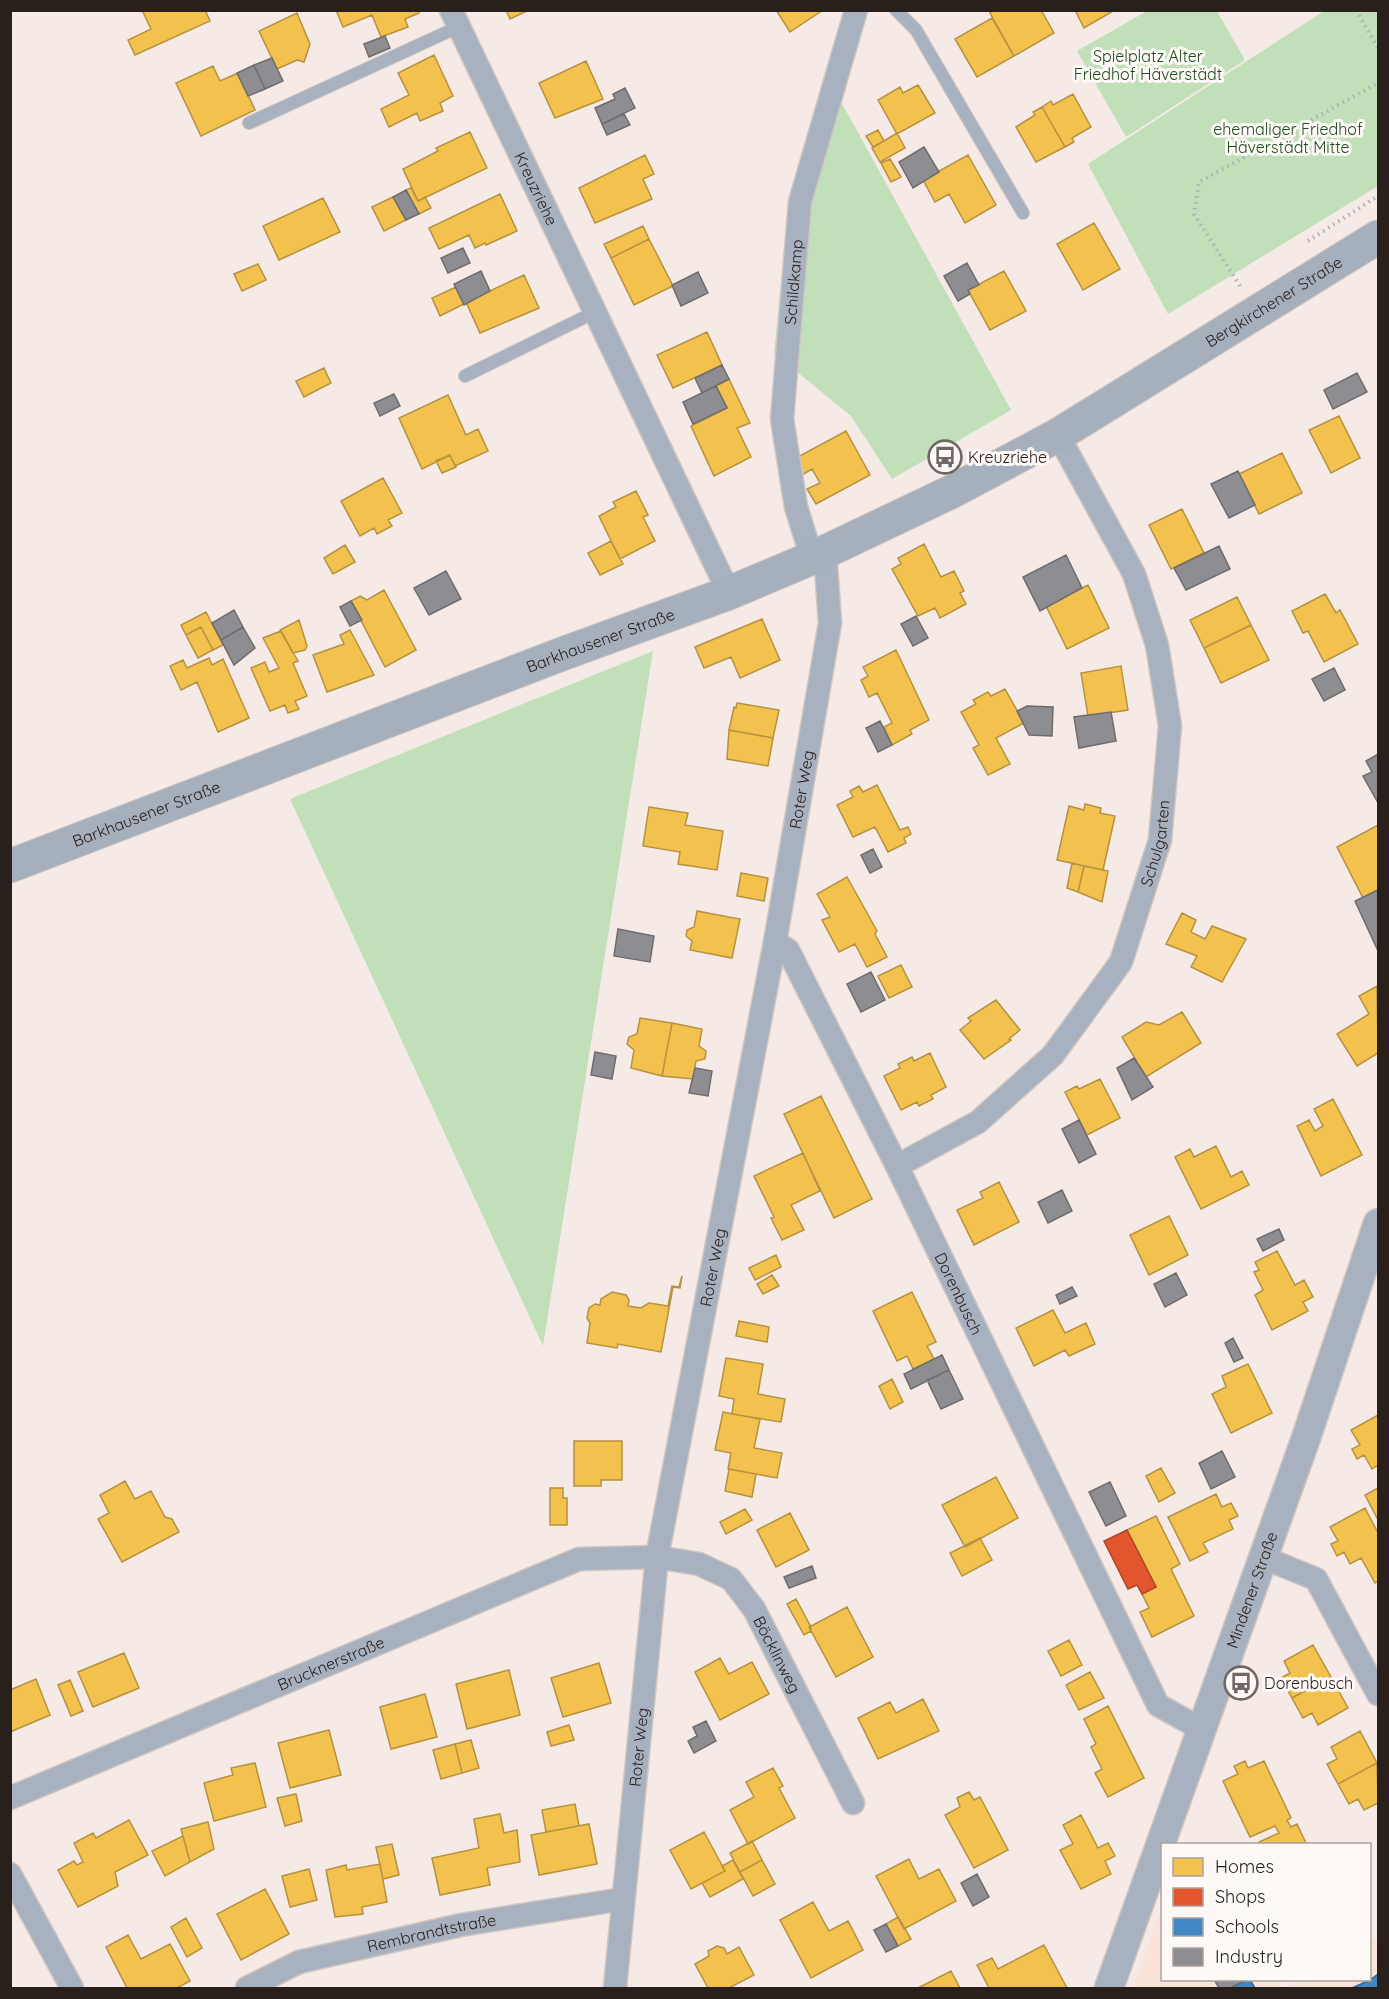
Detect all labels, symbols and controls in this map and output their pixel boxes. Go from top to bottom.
park label: Spielplatz Alter Friedhof Häverstädt [1074,46,1222,84]
park label: ehemaliger Friedhof Häverstädt Mitte [1213,119,1363,157]
street label: Kreuzriehe [510,149,562,229]
street label: Schildkamp [780,239,807,325]
street label: Bergkirchener Straße [1202,252,1346,351]
bus stop icon: Kreuzriehe [927,439,963,475]
place label: Kreuzriehe [968,447,1047,467]
street label: Barkhausener Straße [523,604,677,677]
street label: Roter Weg [785,749,818,830]
street label: Barkhausener Straße [70,776,223,851]
street label: Schulgarten [1136,799,1173,889]
street label: Roter Weg [695,1226,730,1308]
street label: Dorenbusch [930,1249,987,1338]
street label: Mindener Straße [1222,1529,1282,1651]
street label: Böcklinweg [749,1612,805,1697]
street label: Brucknerstraße [274,1632,387,1695]
bus stop icon: Dorenbusch [1223,1665,1259,1701]
place label: Dorenbusch [1264,1673,1353,1693]
street label: Roter Weg [625,1707,652,1788]
legend [1161,1843,1371,1981]
text: Homes [1215,1855,1274,1878]
text: Shops [1215,1885,1266,1908]
street label: Rembrandtstraße [365,1909,498,1956]
text: Schools [1215,1915,1279,1938]
text: Industry [1215,1945,1283,1968]

